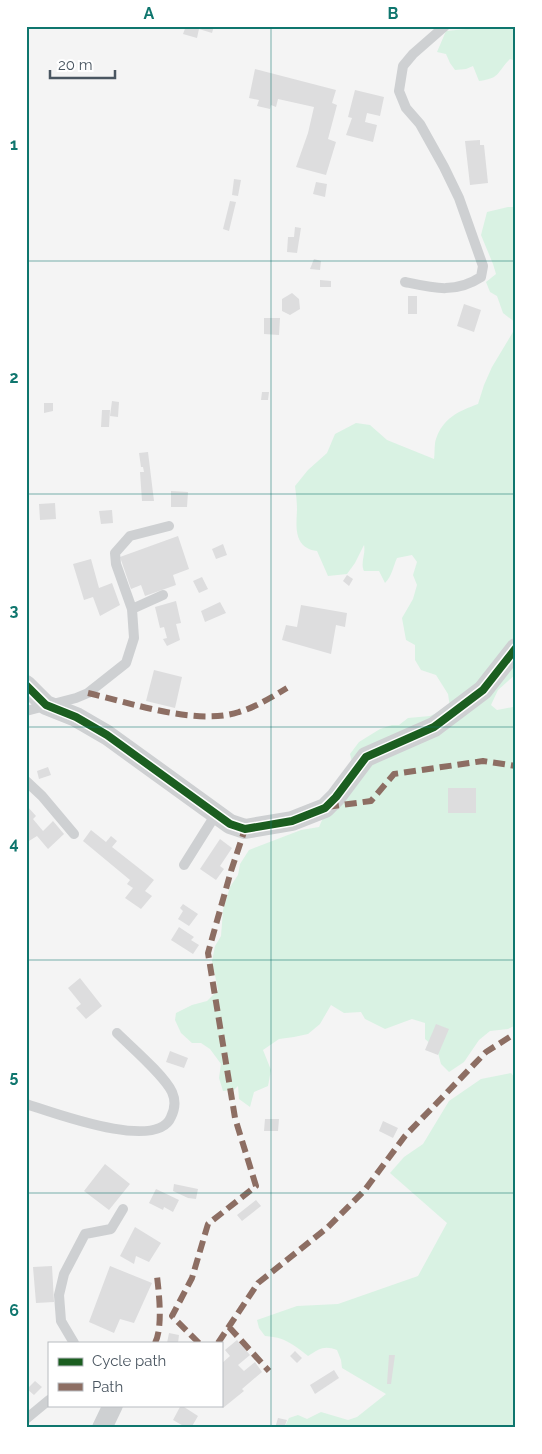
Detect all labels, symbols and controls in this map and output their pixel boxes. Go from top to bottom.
text: A [144,4,155,23]
text: B [388,4,399,23]
scale bar [50,48,115,80]
text: 20 m [58,56,93,74]
text: 1 [10,135,18,154]
text: 2 [9,368,19,387]
text: 3 [10,601,19,620]
text: 4 [9,834,19,853]
text: 5 [10,1067,19,1086]
text: 6 [9,1301,19,1320]
legend [48,1342,222,1406]
text: Cycle path [92,1352,166,1370]
text: Path [92,1378,123,1396]

